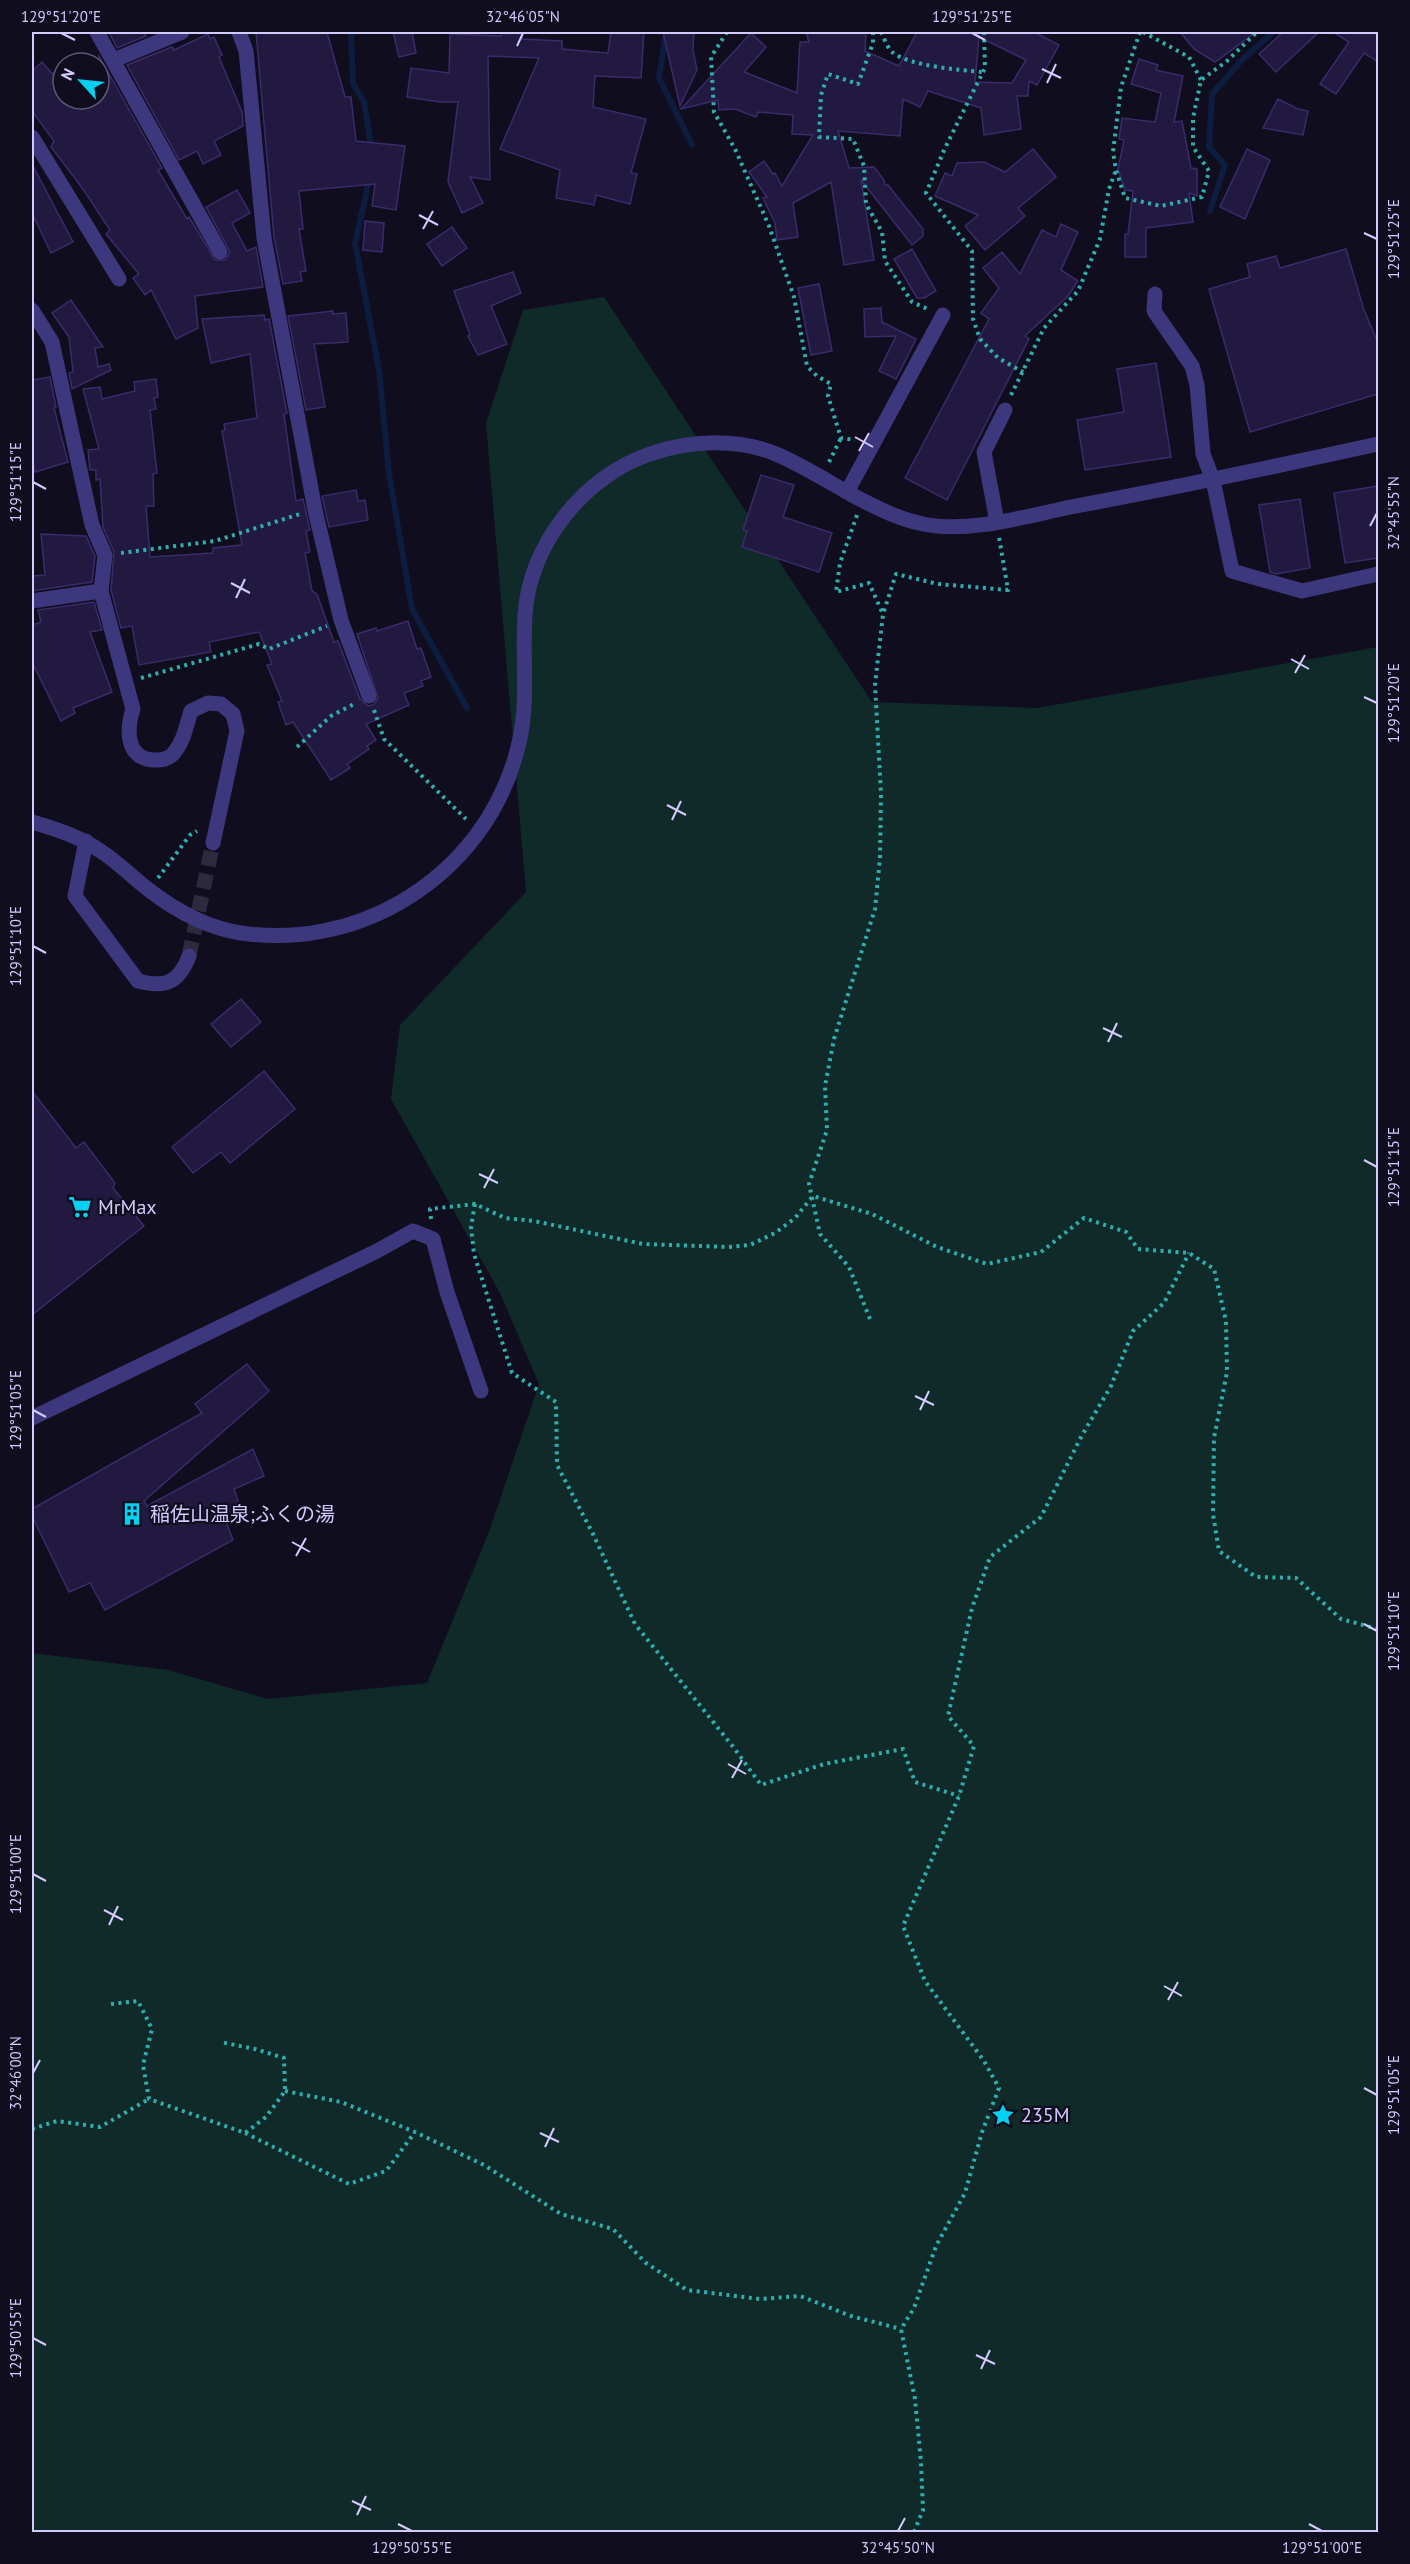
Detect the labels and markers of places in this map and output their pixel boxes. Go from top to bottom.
supermarket icon: MrMax [67,1194,93,1220]
place label: MrMax [98,1194,157,1220]
building icon: 稲佐山温泉;ふくの湯 [119,1501,145,1527]
place label: 稲佐山温泉;ふくの湯 [150,1501,335,1527]
place icon: 235M [990,2102,1016,2128]
place label: 235M [1021,2102,1070,2128]

